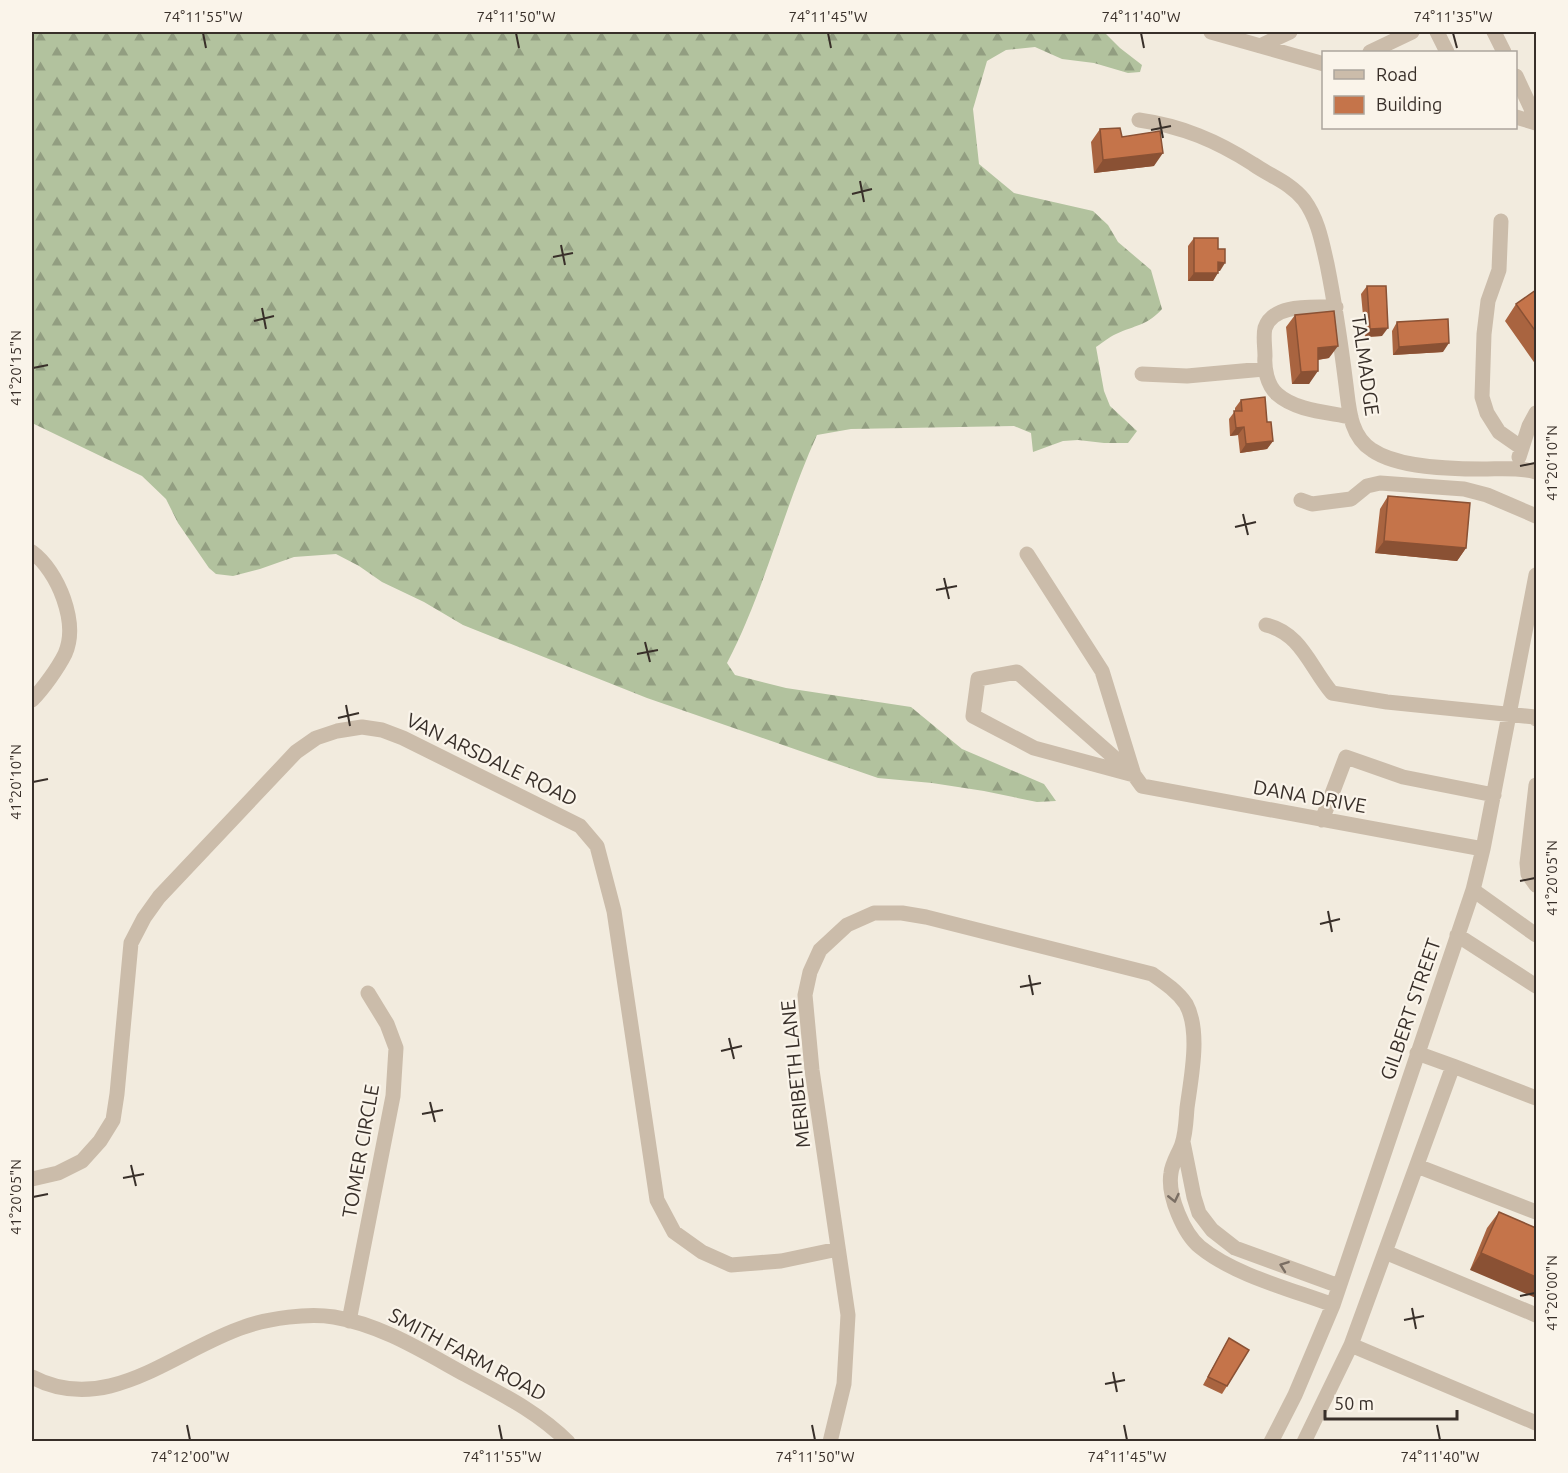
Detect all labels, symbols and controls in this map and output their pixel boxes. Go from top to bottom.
text: 74°11'55"W [163,8,243,25]
text: 74°11'50"W [476,8,556,25]
text: 74°11'45"W [788,8,868,25]
text: 74°11'40"W [1101,8,1181,25]
text: 74°11'35"W [1413,8,1493,25]
legend [1322,51,1517,129]
text: Road [1376,64,1418,84]
text: Building [1376,94,1442,114]
street label: TALMADGE [1348,313,1384,417]
text: 41°20'15"N [7,330,24,406]
text: 41°20'10"N [1543,425,1560,501]
street label: VAN ARSDALE ROAD [403,708,581,810]
text: 41°20'10"N [7,744,24,820]
street label: DANA DRIVE [1252,775,1368,817]
text: 41°20'05"N [1543,840,1560,916]
street label: GILBERT STREET [1375,935,1445,1083]
street label: MERIBETH LANE [776,999,814,1149]
street label: TOMER CIRCLE [337,1082,383,1220]
text: 41°20'05"N [7,1159,24,1235]
one-way arrow [1167,1192,1180,1202]
text: 41°20'00"N [1543,1255,1560,1331]
one-way arrow [1279,1261,1290,1273]
street label: SMITH FARM ROAD [385,1303,551,1405]
scale bar [1325,1383,1457,1421]
text: 50 m [1334,1393,1374,1413]
text: 74°12'00"W [150,1448,230,1465]
text: 74°11'55"W [462,1448,542,1465]
text: 74°11'50"W [775,1448,855,1465]
text: 74°11'45"W [1087,1448,1167,1465]
text: 74°11'40"W [1400,1448,1480,1465]

